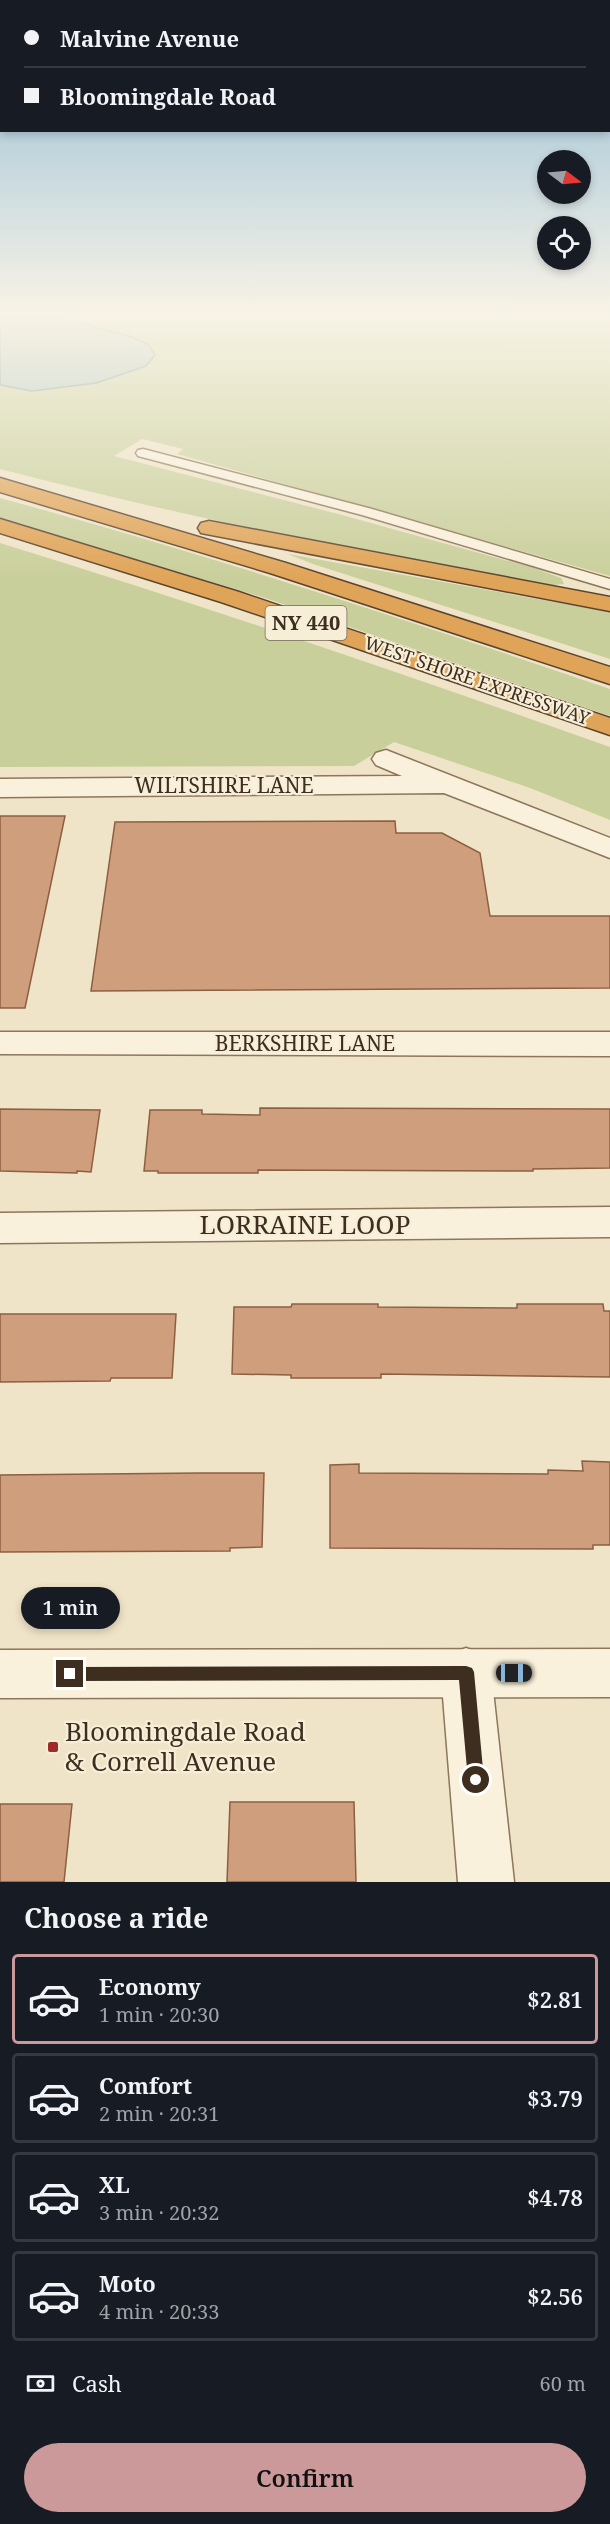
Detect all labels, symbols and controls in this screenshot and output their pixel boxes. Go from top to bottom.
text: Malvine Avenue [60,23,239,53]
text: Bloomingdale Road [60,81,276,111]
north arrow [537,150,591,204]
map controls [537,150,591,270]
button: locate [537,216,591,270]
road number: NY 440 [266,606,346,640]
street label: WEST SHORE EXPRESSWAY [361,630,594,730]
street label: WILTSHIRE LANE [134,771,314,799]
street label: BERKSHIRE LANE [215,1029,395,1057]
street label: LORRAINE LOOP [200,1206,410,1242]
callout: 1 min [20,1587,119,1629]
text: 1 min [43,1594,98,1621]
route end [56,1660,83,1687]
car [496,1664,532,1682]
place label: Bloomingdale Road & Correll Avenue [65,1713,306,1779]
marker: Bloomingdale Road & Correll Avenue [46,1740,60,1754]
route start [462,1766,489,1793]
text: Choose a ride [24,1899,209,1936]
text: Economy [99,1971,201,2001]
icon: car [27,1972,81,2026]
text: $2.81 [527,1984,583,2014]
text: 1 min · 20:30 [99,2001,219,2028]
text: Comfort [99,2070,192,2100]
icon: car [27,2071,81,2125]
text: $3.79 [527,2083,583,2113]
text: 2 min · 20:31 [99,2100,219,2127]
text: XL [99,2169,130,2199]
icon: car [27,2170,81,2224]
text: $4.78 [527,2182,583,2212]
text: 3 min · 20:32 [99,2199,219,2226]
text: Moto [99,2268,156,2298]
icon: car [27,2269,81,2323]
text: $2.56 [527,2281,583,2311]
text: 4 min · 20:33 [99,2298,219,2325]
icon: cash [24,2367,57,2400]
text: Cash [72,2368,122,2398]
text: 60 m [540,2370,586,2397]
button: Confirm [24,2443,586,2512]

